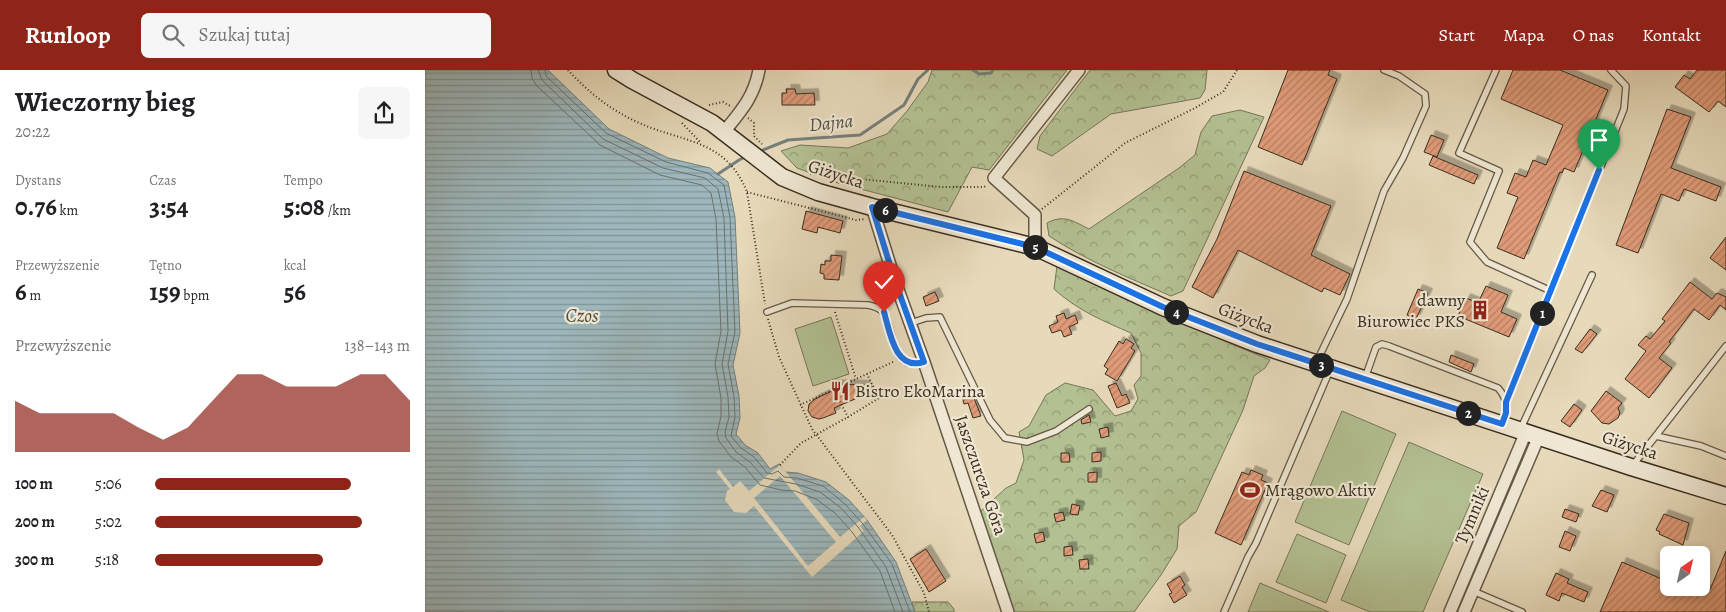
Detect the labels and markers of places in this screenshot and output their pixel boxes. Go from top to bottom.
pin [1578,119,1620,170]
pin: 6 [873,198,897,222]
pin: 5 [1023,234,1047,260]
pin [863,261,905,312]
place label: dawny Biurowiec PKS [1356,288,1466,333]
building icon: dawny Biurowiec PKS [1469,299,1491,321]
pin: 4 [1163,300,1189,324]
pin: 1 [1529,300,1555,326]
pin: 3 [1309,352,1333,378]
place label: Bistro EkoMarina [855,379,986,403]
restaurant icon: Bistro EkoMarina [829,380,851,402]
pin: 2 [1455,400,1481,426]
place label: Mrągowo Aktiv [1265,478,1377,502]
sports icon: Mrągowo Aktiv [1239,479,1261,501]

